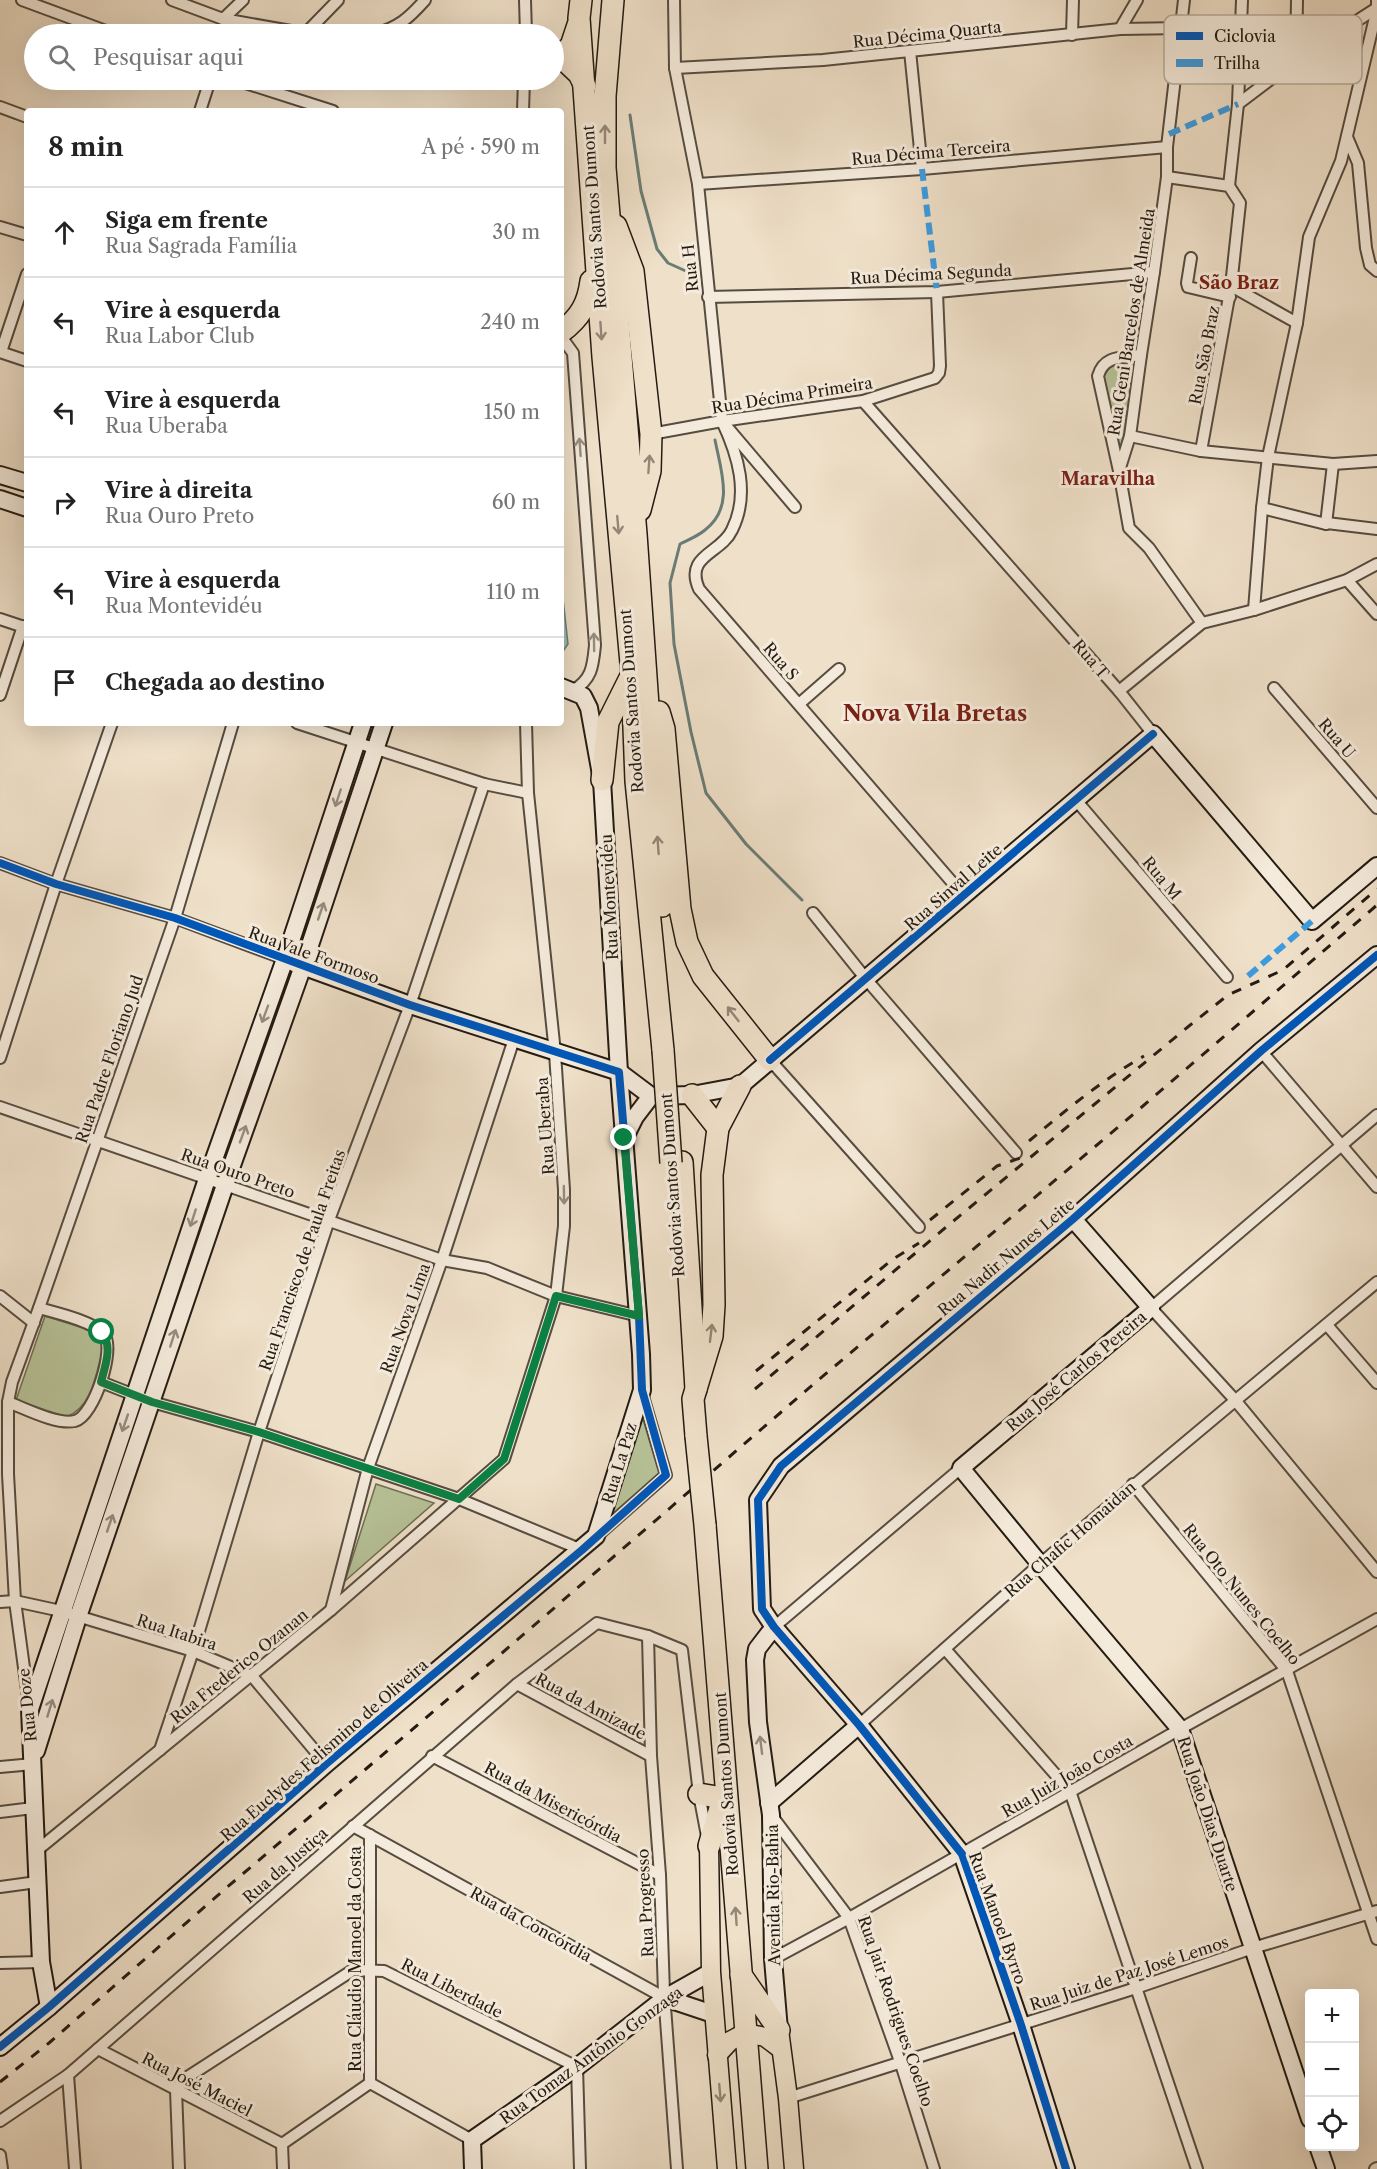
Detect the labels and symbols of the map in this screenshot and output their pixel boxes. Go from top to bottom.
legend [1164,15,1362,84]
street label: Rua Décima Quarta [852,16,1003,52]
text: Ciclovia [1214,26,1276,46]
text: Trilha [1214,53,1260,73]
street label: Rodovia Santos Dumont [578,124,610,310]
one-way arrow [599,125,611,145]
street label: Rua Décima Terceira [851,135,1012,169]
street label: Rua Geni Barcelos de Almeida [1103,206,1159,437]
street label: Rua H [678,243,702,293]
street label: Rua Décima Segunda [850,260,1013,288]
district label: São Braz [1199,272,1279,294]
street label: Rua São Braz [1185,304,1223,406]
one-way arrow [596,320,607,340]
street label: Rua Décima Primeira [710,372,874,418]
one-way arrow [574,438,585,458]
one-way arrow [644,454,655,474]
district label: Maravilha [1061,468,1156,490]
one-way arrow [613,514,624,534]
street label: Rodovia Santos Dumont [615,608,647,794]
one-way arrow [588,632,600,652]
street label: Rua T [1068,635,1114,683]
street label: Rua S [759,638,803,684]
district label: Nova Vila Bretas [843,700,1027,727]
street label: Rua U [1314,714,1360,762]
one-way arrow [332,788,343,807]
street label: Rua Montevidéu [596,833,622,960]
one-way arrow [652,836,663,856]
street label: Rua Sinval Leite [900,839,1006,935]
street label: Rua M [1138,852,1186,904]
one-way arrow [317,902,328,920]
street label: Rua Vale Formoso [246,922,382,988]
street label: Rua Padre Floriano Jud [71,972,147,1146]
one-way arrow [258,1005,269,1023]
one-way arrow [727,1006,740,1022]
street label: Rua Uberaba [532,1076,558,1176]
street label: Rodovia Santos Dumont [656,1092,688,1278]
route end [610,1124,636,1150]
one-way arrow [238,1125,249,1143]
street label: Rua Ouro Preto [178,1144,298,1202]
street label: Rua Francisco de Paula Freitas [255,1147,349,1373]
one-way arrow [558,1185,570,1205]
street label: Rua Nadir Nunes Leite [934,1194,1079,1320]
one-way arrow [187,1208,198,1227]
street label: Rua Nova Lima [376,1260,434,1376]
street label: Rua José Carlos Pereira [1002,1306,1151,1436]
route start [88,1318,114,1344]
one-way arrow [706,1323,717,1343]
one-way arrow [169,1329,180,1348]
one-way arrow [119,1413,130,1432]
street label: Rua La Paz [597,1420,641,1506]
street label: Rua Chafic Homaidan [1000,1477,1140,1601]
one-way arrow [106,1514,117,1532]
street label: Rua Oto Nunes Coelho [1179,1519,1305,1669]
street label: Rua Frederico Ozanan [166,1604,312,1728]
street label: Rua Itabira [134,1610,220,1655]
street label: Rua Euclydes Felismino de Oliveira [216,1654,432,1846]
street label: Rua Doze [13,1667,41,1743]
street label: Rua da Amizade [532,1668,650,1744]
street label: Rodovia Santos Dumont [710,1691,742,1877]
one-way arrow [45,1699,56,1718]
street label: Rua Juiz João Costa [998,1730,1136,1822]
street label: Rua João Dias Duarte [1173,1734,1243,1894]
one-way arrow [756,1735,767,1755]
street label: Rua da Misericórdia [481,1757,626,1847]
street label: Rua da Justiça [238,1822,332,1907]
street label: Avenida Rio-Bahia [762,1823,784,1967]
street label: Rua Cláudio Manoel da Costa [345,1846,365,2072]
street label: Rua Progresso [632,1848,658,1958]
street label: Rua Manoel Byrro [965,1849,1031,1987]
street label: Rua da Concórdia [467,1882,596,1966]
one-way arrow [730,1906,741,1926]
street label: Rua Jair Rodrigues Coelho [854,1913,938,2109]
street label: Rua Juiz de Paz José Lemos [1027,1931,1231,2015]
street label: Rua Liberdade [398,1954,506,2022]
street label: Rua Tomaz Antônio Gonzaga [495,1981,687,2128]
street label: Rua José Maciel [139,2048,256,2120]
one-way arrow [715,2083,726,2103]

